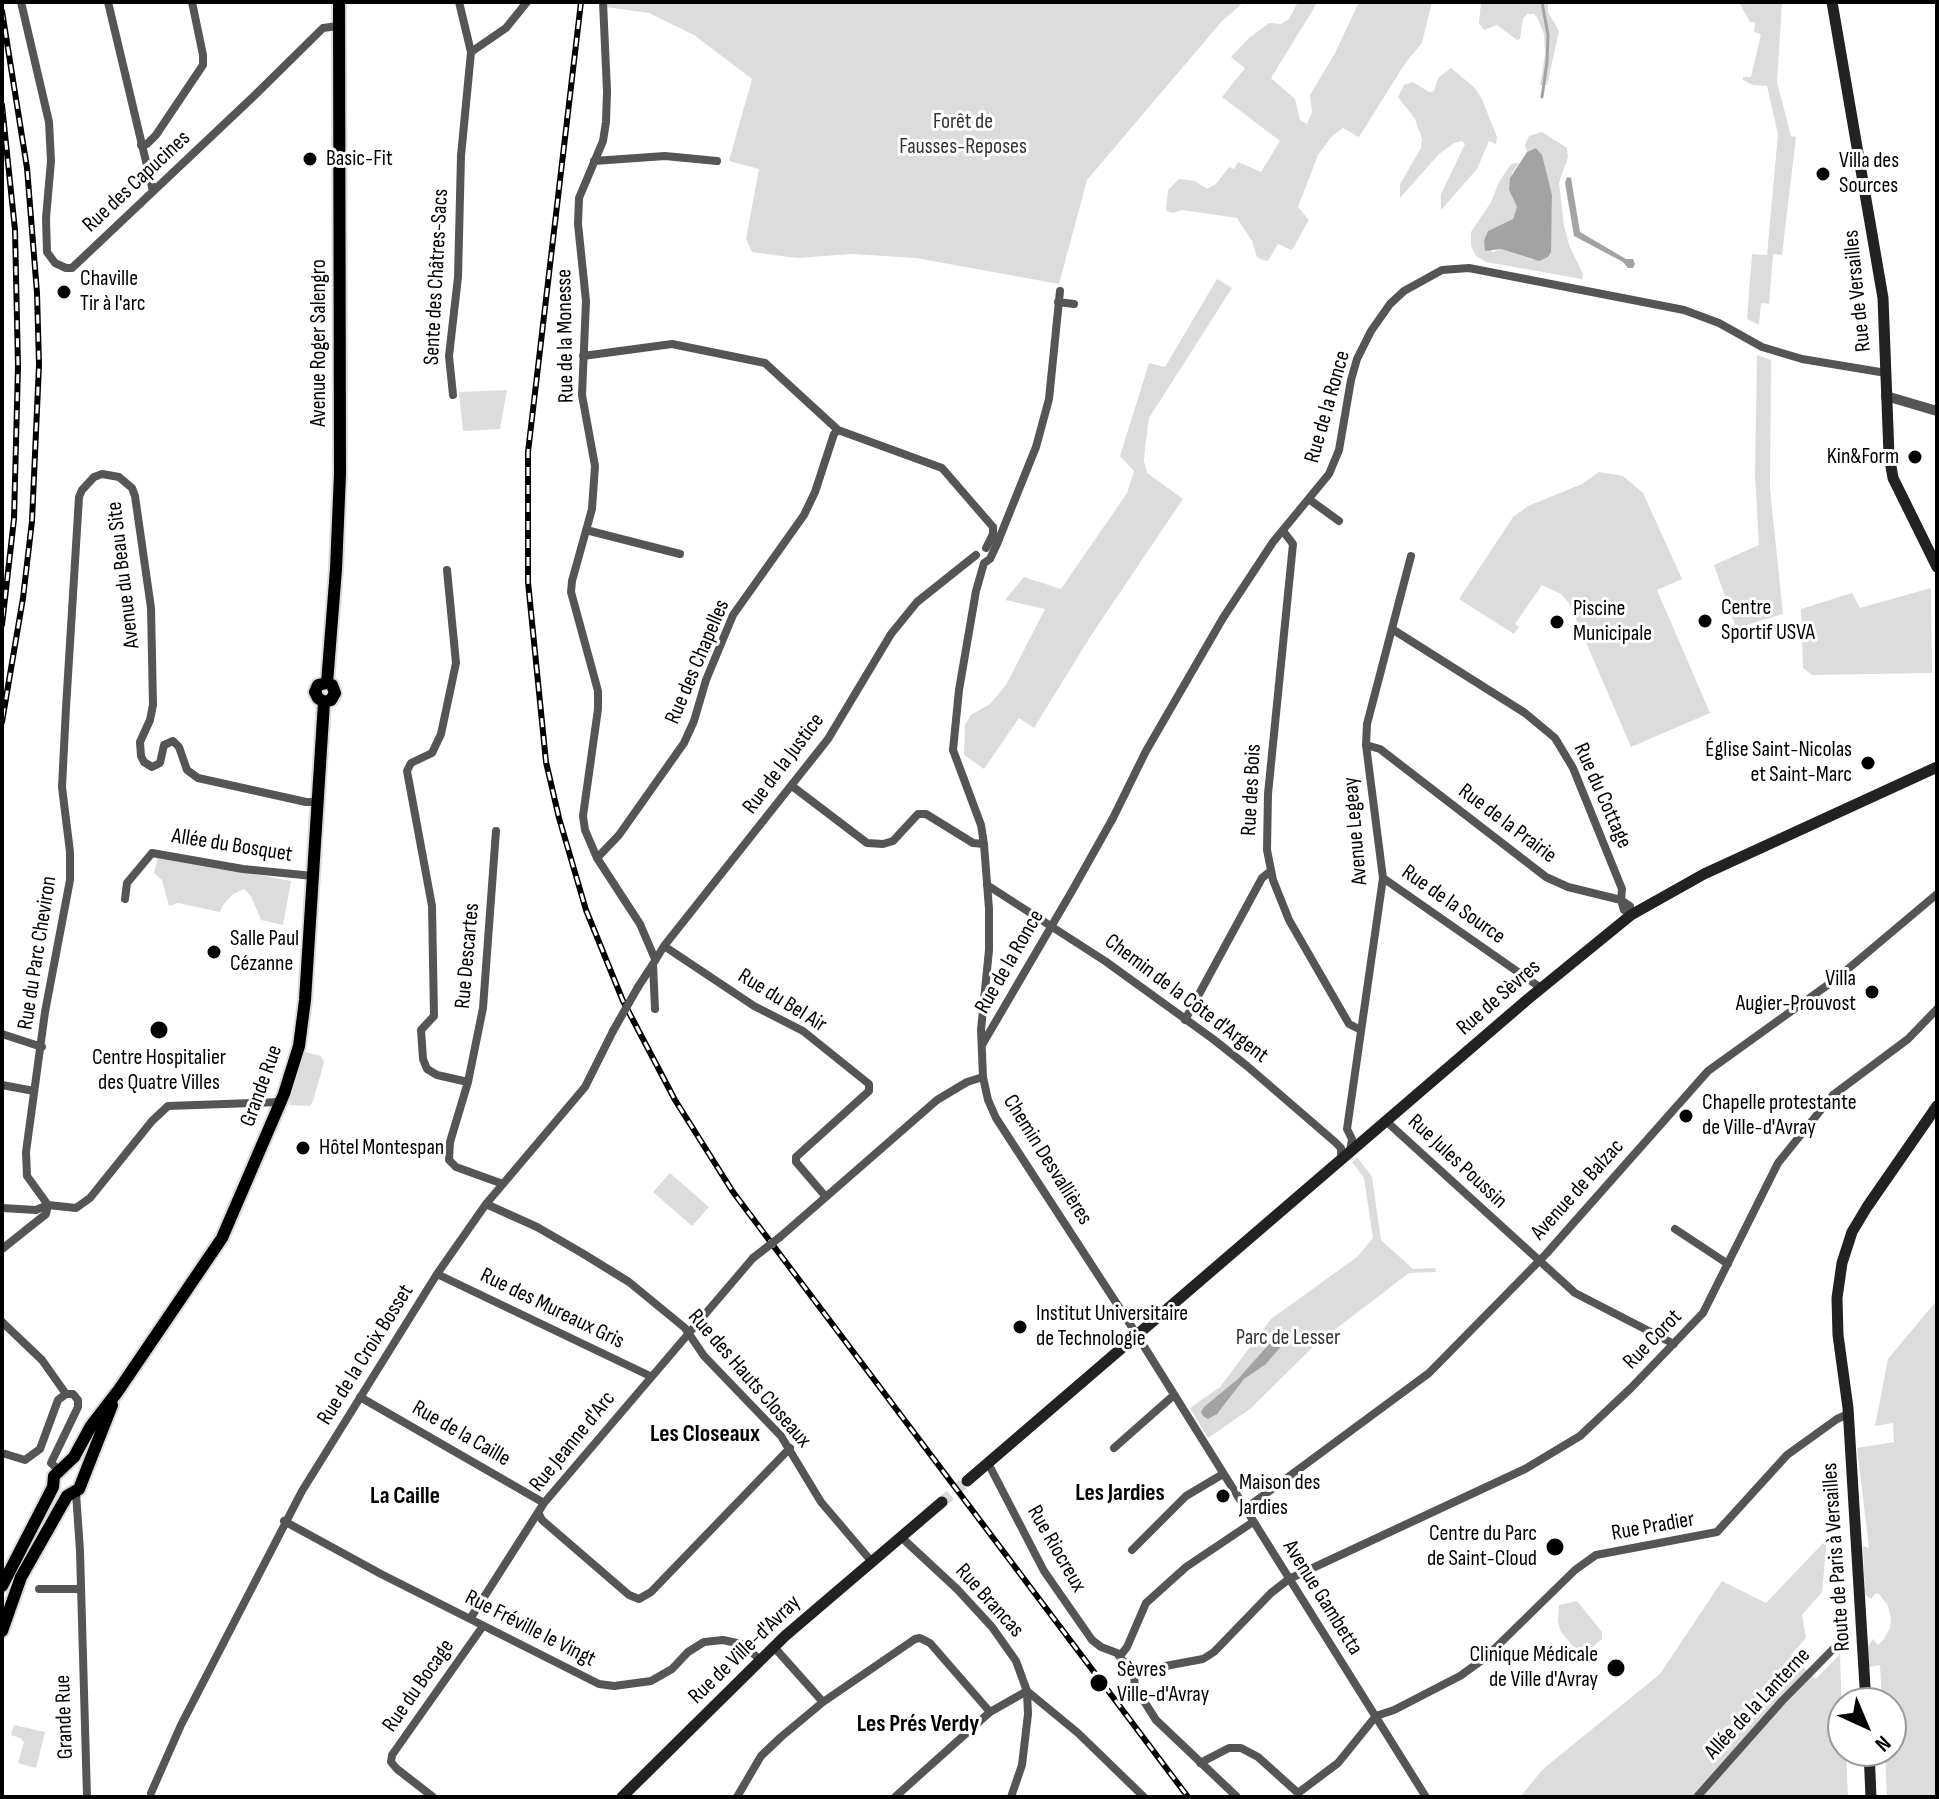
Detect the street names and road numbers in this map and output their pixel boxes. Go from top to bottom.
street label: Rue des Capucines [78,126,196,238]
street label: Sente des Châtres-Sacs [419,188,455,366]
street label: Rue de Versailles [1838,229,1878,353]
street label: Avenue Roger Salengro [306,259,332,427]
street label: Rue de la Monesse [552,269,580,403]
street label: Rue de la Ronce [1299,348,1357,466]
street label: Avenue du Beau Site [102,500,146,650]
street label: Rue des Chapelles [660,596,736,728]
street label: Rue de la Justice [738,708,830,820]
street label: Rue du Cottage [1567,739,1637,853]
street label: Rue des Bois [1236,743,1268,837]
street label: Avenue Legeay [1338,776,1374,886]
street label: Rue de la Prairie [1453,778,1561,870]
street label: Allée du Bosquet [170,823,294,869]
street label: Rue de la Source [1396,860,1510,950]
street label: Rue du Parc Cheviron [13,874,63,1032]
street label: Rue Descartes [450,902,486,1010]
street label: Rue de la Ronce [970,905,1050,1019]
street label: Chemin de la Côte d'Argent [1099,929,1273,1069]
street label: Rue de Sèvres [1452,954,1546,1042]
street label: Rue du Bel Air [733,963,831,1039]
street label: Grande Rue [235,1042,289,1130]
street label: Chemin Desvallières [996,1090,1098,1230]
street label: Rue Jules Poussin [1402,1109,1512,1215]
street label: Avenue de Balzac [1526,1134,1630,1246]
street label: Rue des Mureaux Gris [476,1263,628,1355]
street label: Rue de la Croix Bosset [312,1280,420,1430]
street label: Rue des Hauts Closeaux [682,1305,816,1453]
street label: Rue Corot [1618,1305,1688,1375]
street label: Rue Jeanne d'Arc [524,1386,622,1498]
street label: Rue de la Caille [407,1395,515,1473]
street label: Route de Paris à Versailles [1817,1462,1857,1652]
street label: Rue Riocreux [1021,1501,1091,1597]
street label: Rue Pradier [1609,1507,1697,1547]
street label: Avenue Gambetta [1276,1536,1368,1660]
street label: Rue Brancas [949,1559,1029,1643]
street label: Rue Fréville le Vingt [460,1585,600,1673]
street label: Rue de Ville-d'Avray [684,1590,806,1710]
street label: Rue du Bocage [377,1635,461,1737]
street label: Allée de la Lanterne [1700,1643,1816,1765]
street label: Grande Rue [50,1674,80,1760]

